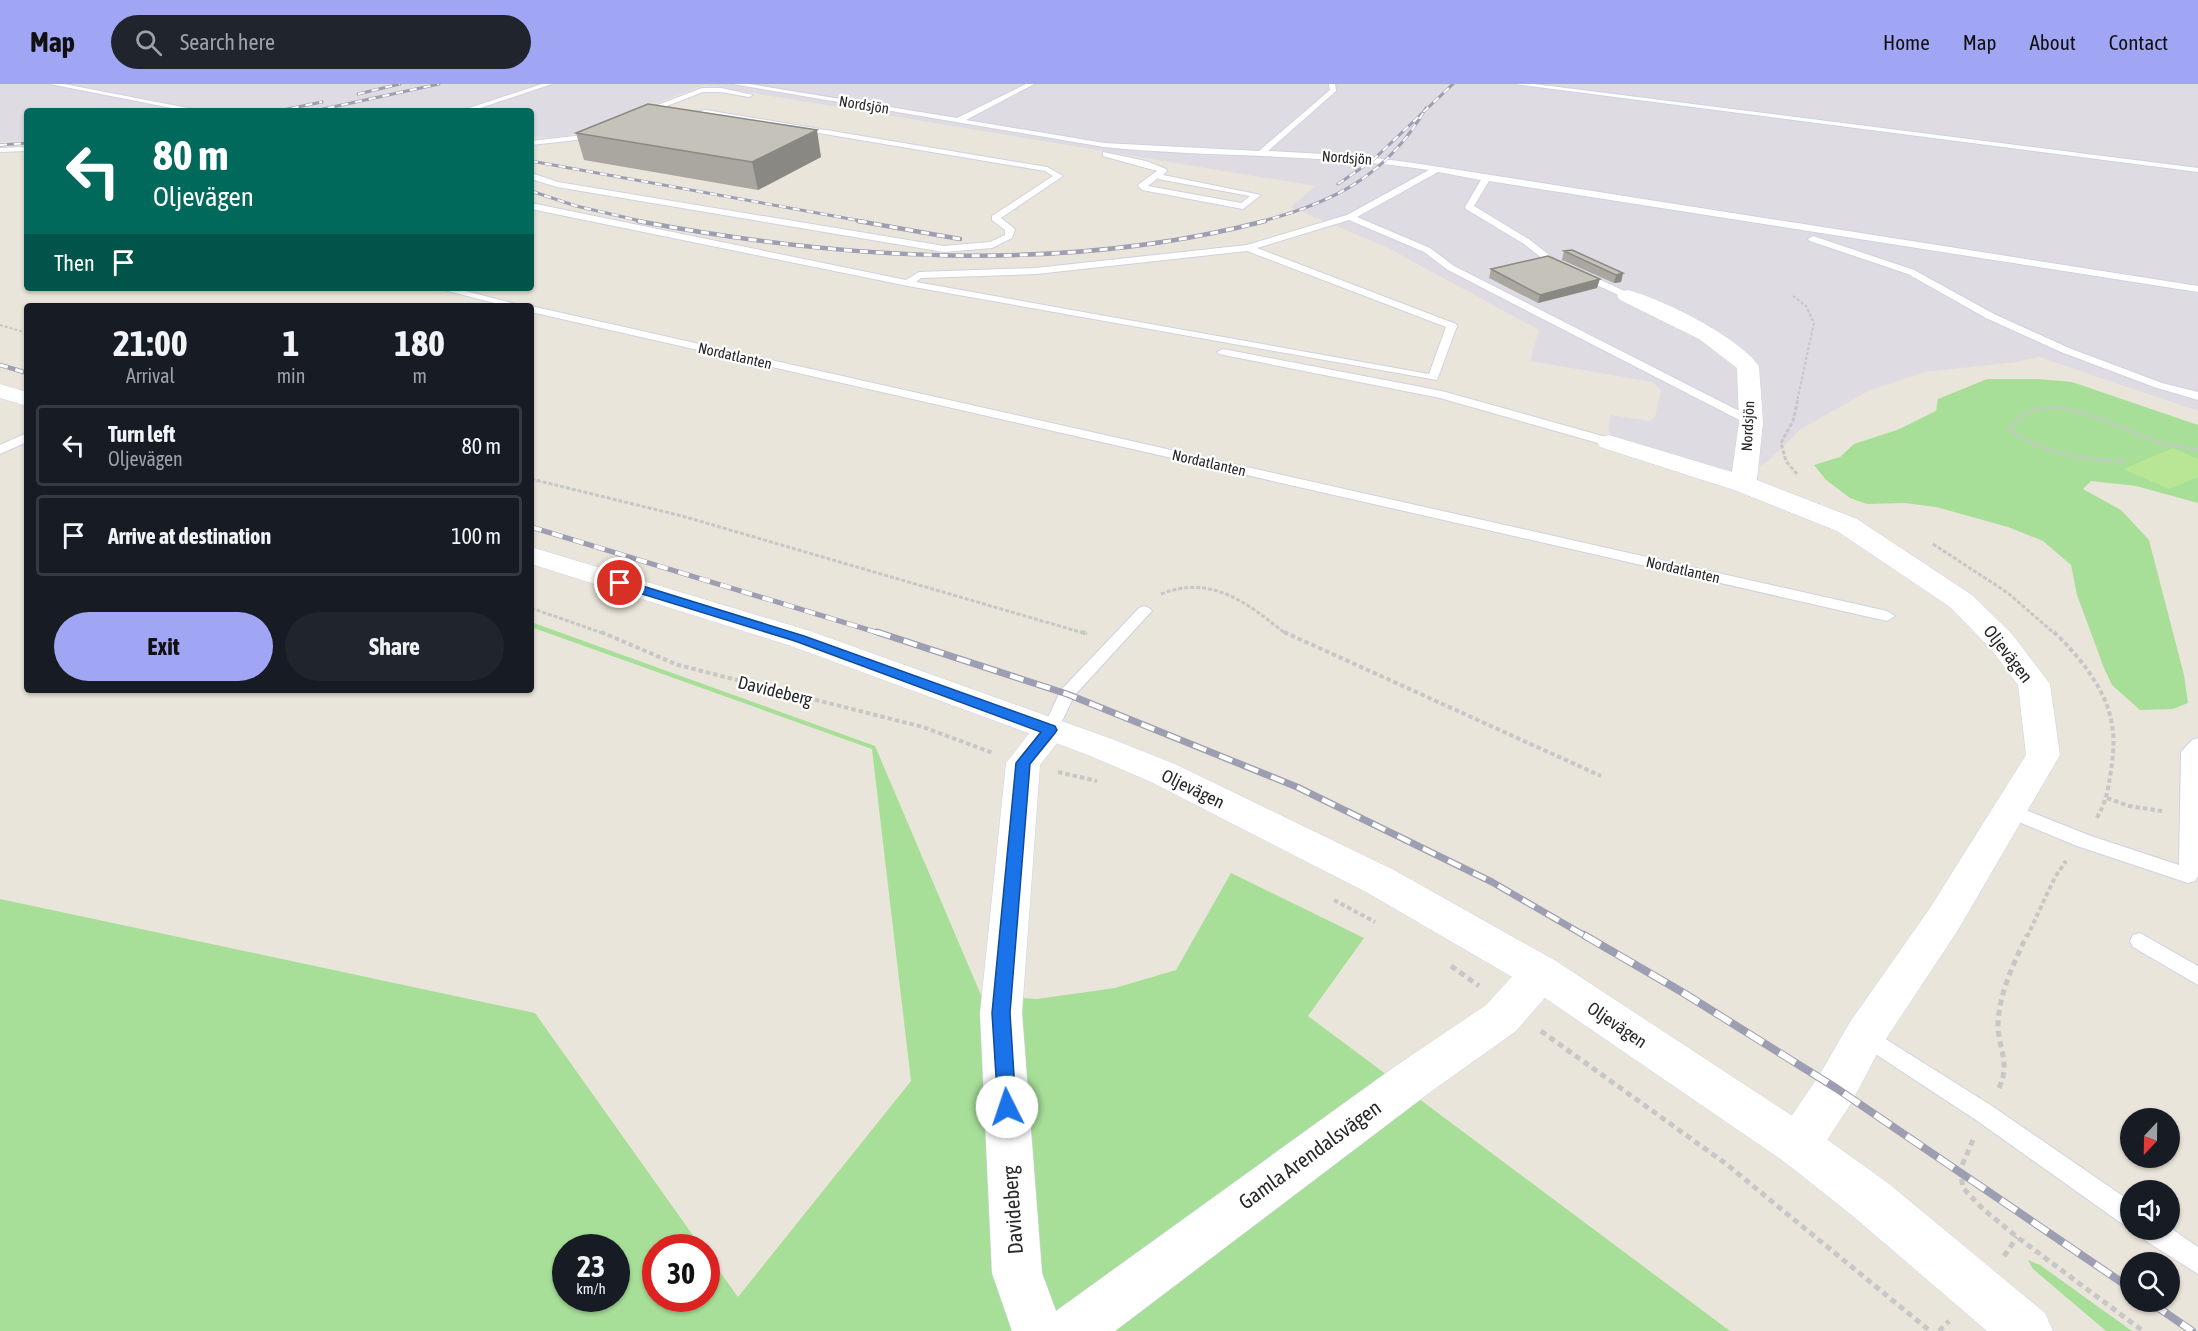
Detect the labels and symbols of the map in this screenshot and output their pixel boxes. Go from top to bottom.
street label: Nordsjön [838,92,890,117]
street label: Nordsjön [1321,147,1373,168]
street label: Nordatlanten [697,339,774,372]
street label: Nordsjön [1738,400,1757,452]
street label: Nordatlanten [1171,446,1248,479]
street label: Nordatlanten [1645,553,1722,586]
pin [594,557,645,608]
street label: Oljevägen [1979,621,2037,687]
street label: Davideberg [736,671,815,710]
street label: Oljevägen [1158,764,1228,813]
street label: Oljevägen [1584,997,1651,1052]
position arrow [975,1075,1039,1139]
street label: Gamla Arendalsvägen [1234,1095,1385,1214]
north arrow [2120,1108,2180,1168]
street label: Davideberg [997,1165,1027,1255]
speed limit sign: 30 [642,1234,720,1312]

